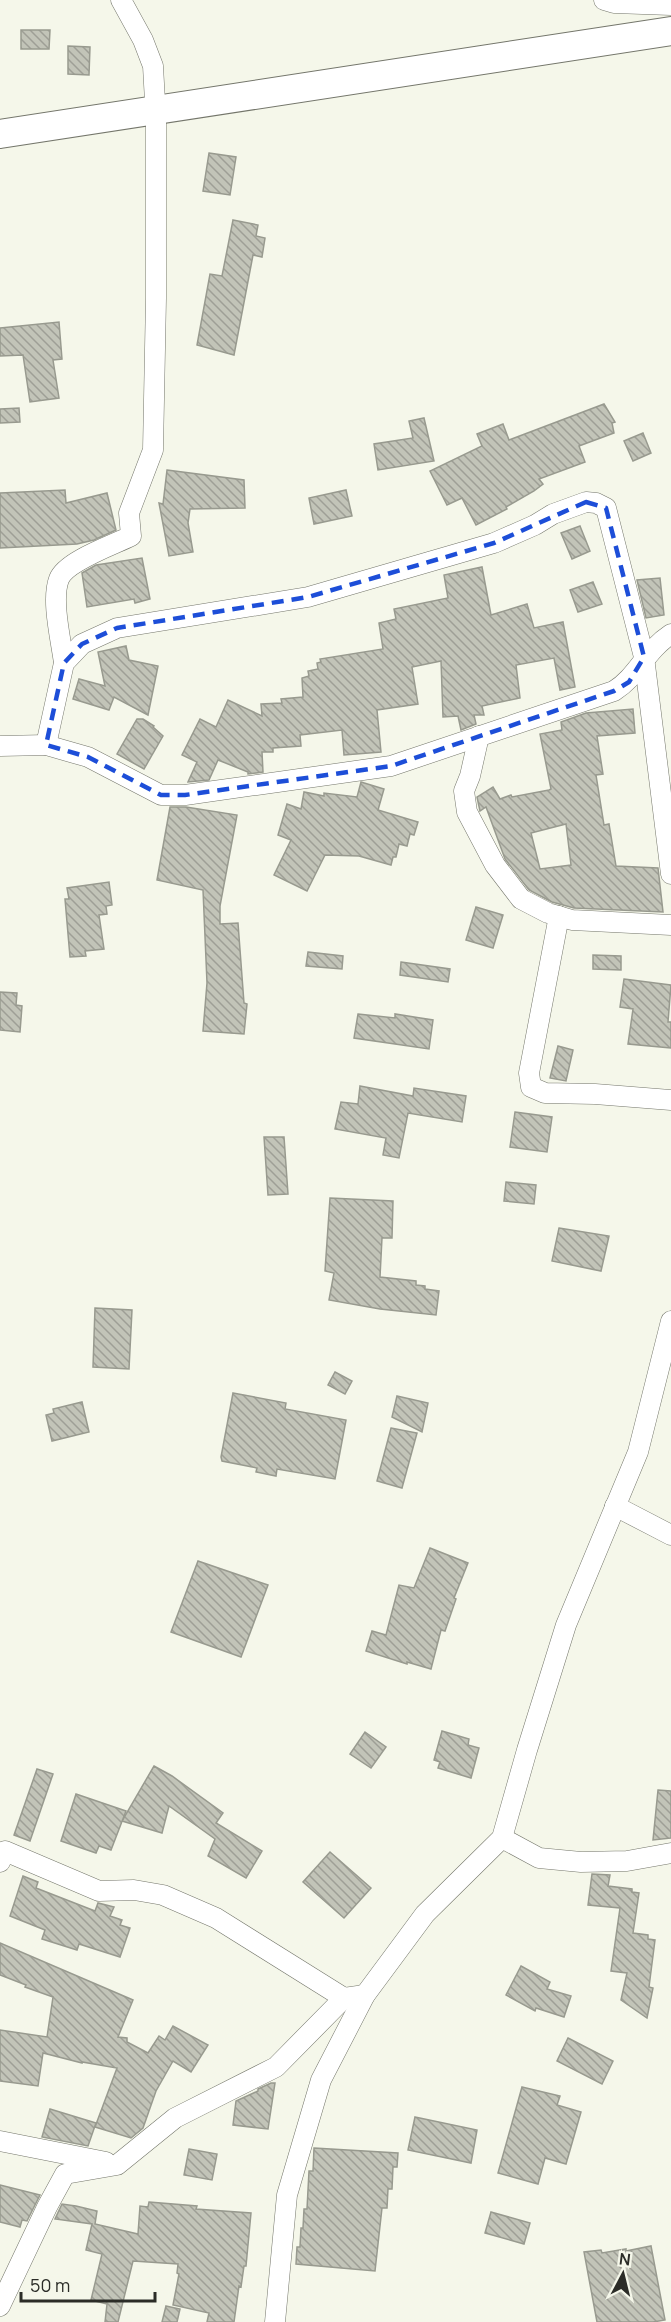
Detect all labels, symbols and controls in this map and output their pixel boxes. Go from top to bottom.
north arrow [593,2244,653,2304]
text: N [618,2247,632,2271]
scale bar [21,2265,154,2303]
text: 50 m [30,2273,70,2297]

